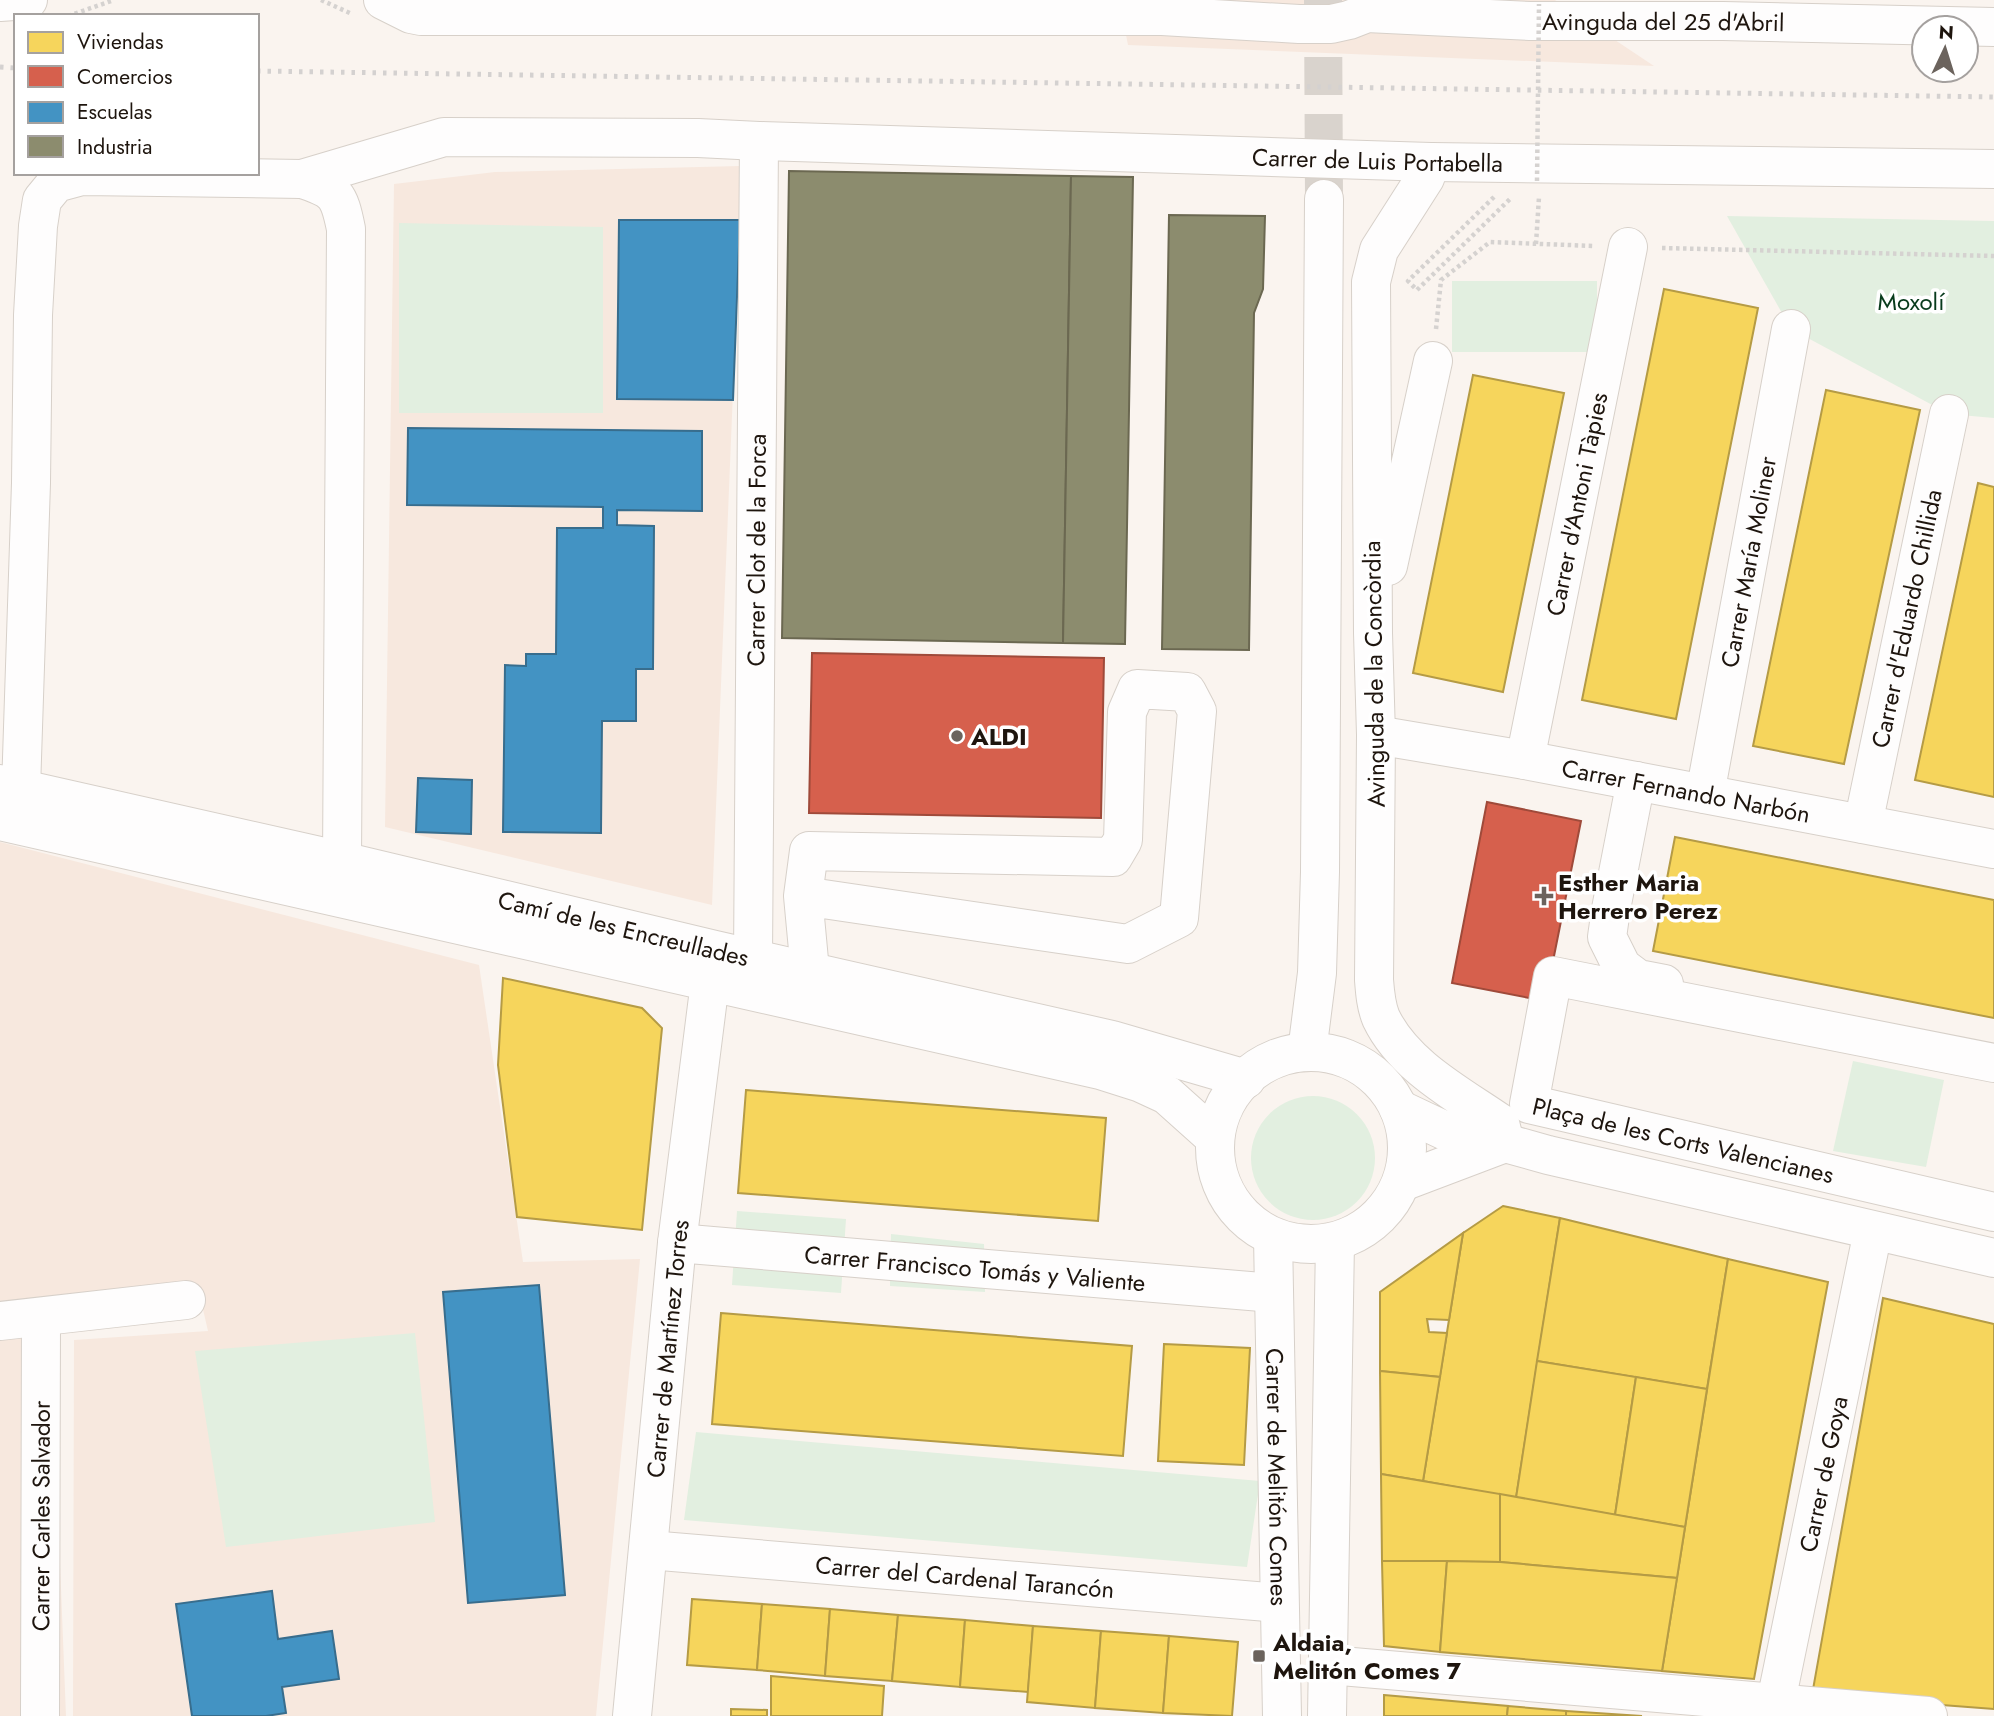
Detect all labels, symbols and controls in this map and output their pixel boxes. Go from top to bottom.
street label: Avinguda del 25 d'Abril [1542,3,1785,40]
legend [14,14,259,175]
north arrow [1910,14,1980,84]
text: N [1938,19,1955,47]
text: Viviendas [77,27,163,57]
text: Comercios [77,62,172,92]
text: Escuelas [77,97,152,127]
text: Industria [77,132,152,162]
street label: Carrer de Luis Portabella [1252,139,1503,180]
park label: Moxolí [1878,284,1945,319]
street label: Carrer d'Antoni Tàpies [1537,389,1616,619]
street label: Carrer Clot de la Forca [738,433,774,667]
street label: Carrer María Moliner [1711,453,1785,670]
street label: Carrer d'Eduardo Chillida [1862,486,1950,751]
street label: Avinguda de la Concòrdia [1354,540,1394,808]
place label: ALDI [970,719,1027,754]
marker: ALDI [949,728,965,744]
street label: Carrer Fernando Narbón [1559,750,1813,831]
place label: Esther Maria Herrero Perez [1558,865,1718,928]
street label: Camí de les Encreullades [495,881,752,975]
marker: Esther Maria Herrero Perez [1536,888,1552,904]
street label: Plaça de les Corts Valencianes [1529,1088,1837,1192]
street label: Carrer de Martínez Torres [637,1217,697,1479]
street label: Carrer Francisco Tomás y Valiente [803,1236,1147,1300]
street label: Carrer de Melitón Comes [1258,1348,1297,1606]
street label: Carrer de Goya [1790,1393,1856,1555]
street label: Carrer Carles Salvador [23,1400,58,1631]
street label: Carrer del Cardenal Tarancón [814,1547,1116,1607]
place label: Aldaia, Melitón Comes 7 [1272,1625,1462,1688]
marker: Aldaia, Melitón Comes 7 [1251,1648,1267,1664]

